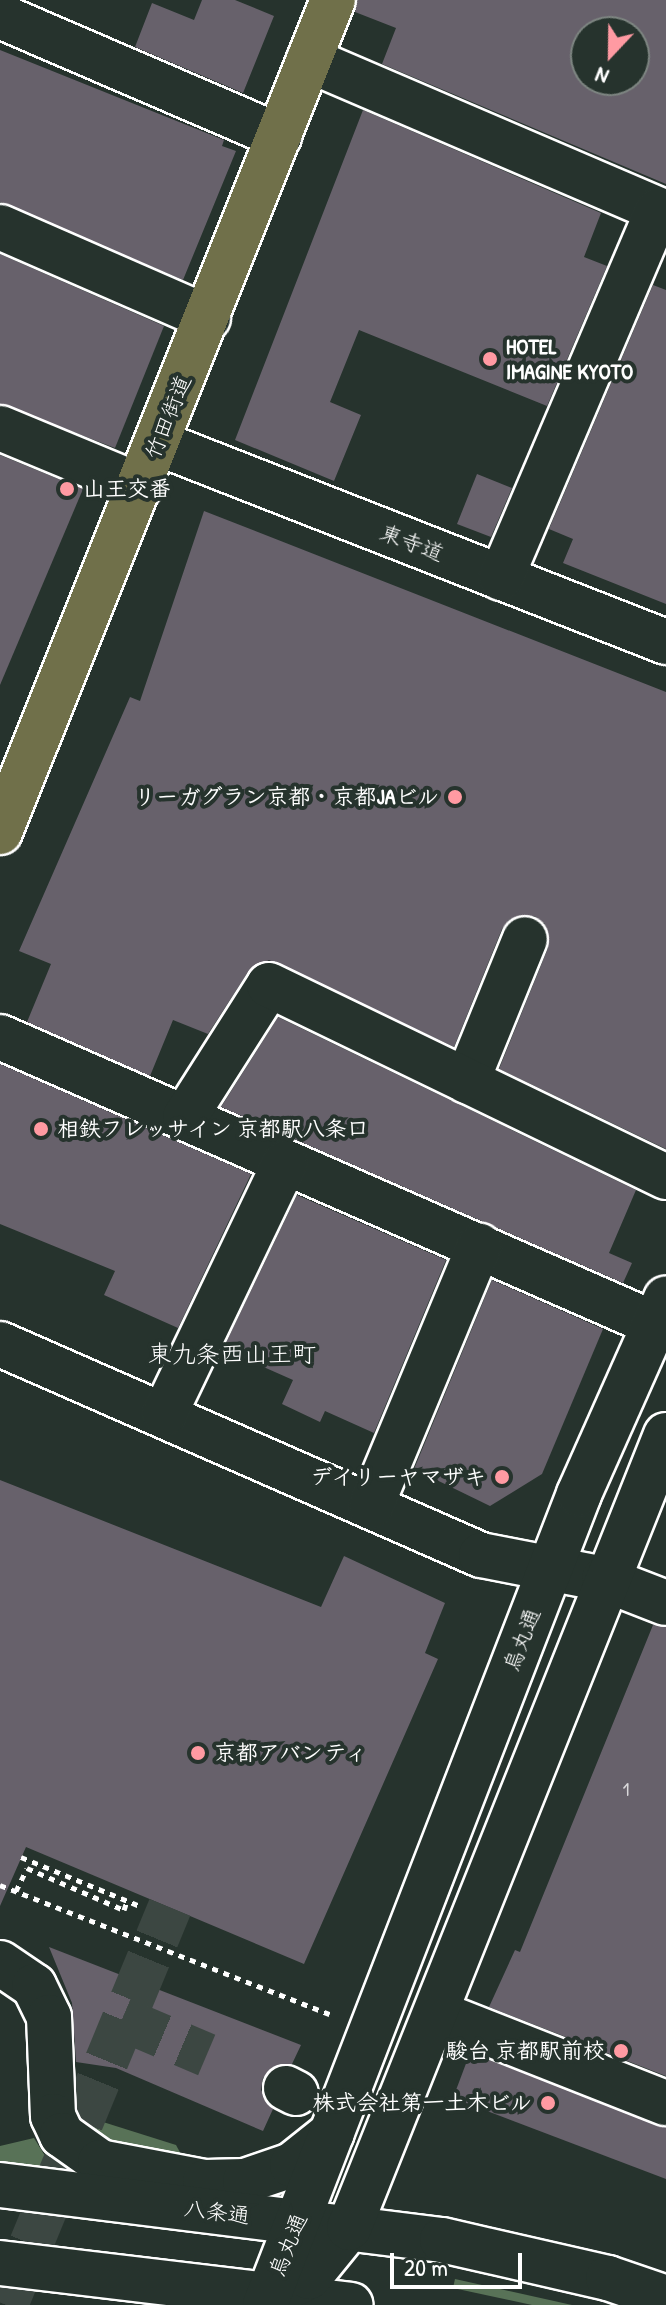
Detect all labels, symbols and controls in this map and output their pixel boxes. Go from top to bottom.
north arrow [570,16,650,96]
text: N [591,60,613,93]
place label: HOTEL IMAGINE KYOTO [506,333,633,384]
marker: HOTEL IMAGINE KYOTO [481,350,499,368]
street label: 竹田街道 [139,371,197,463]
place label: 山王交番 [83,476,171,502]
marker: 山王交番 [58,480,76,498]
street label: 東寺道 [376,519,448,567]
place label: リーガグラン京都・京都JAビル [134,784,439,810]
marker: リーガグラン京都・京都JAビル [446,788,464,806]
place label: 相鉄フレッサイン 京都駅八条口 [57,1116,370,1142]
marker: 相鉄フレッサイン 京都駅八条口 [32,1120,50,1138]
district label: 東九条西山王町 [148,1340,316,1368]
place label: デイリーヤマザキ [310,1464,486,1490]
marker: デイリーヤマザキ [493,1468,511,1486]
street label: 烏丸通 [498,1604,546,1676]
place label: 京都アバンティ [214,1740,368,1766]
marker: 京都アバンティ [189,1744,207,1762]
house number: 1 [623,1779,629,1801]
place label: 駿台 京都駅前校 [446,2038,605,2064]
marker: 駿台 京都駅前校 [612,2042,630,2060]
place label: 株式会社第一土木ビル [312,2090,532,2116]
marker: 株式会社第一土木ビル [539,2094,557,2112]
street label: 八条通 [183,2195,251,2229]
street label: 烏丸通 [263,2209,313,2281]
scale bar [394,2237,526,2287]
text: 20 m [404,2251,448,2283]

